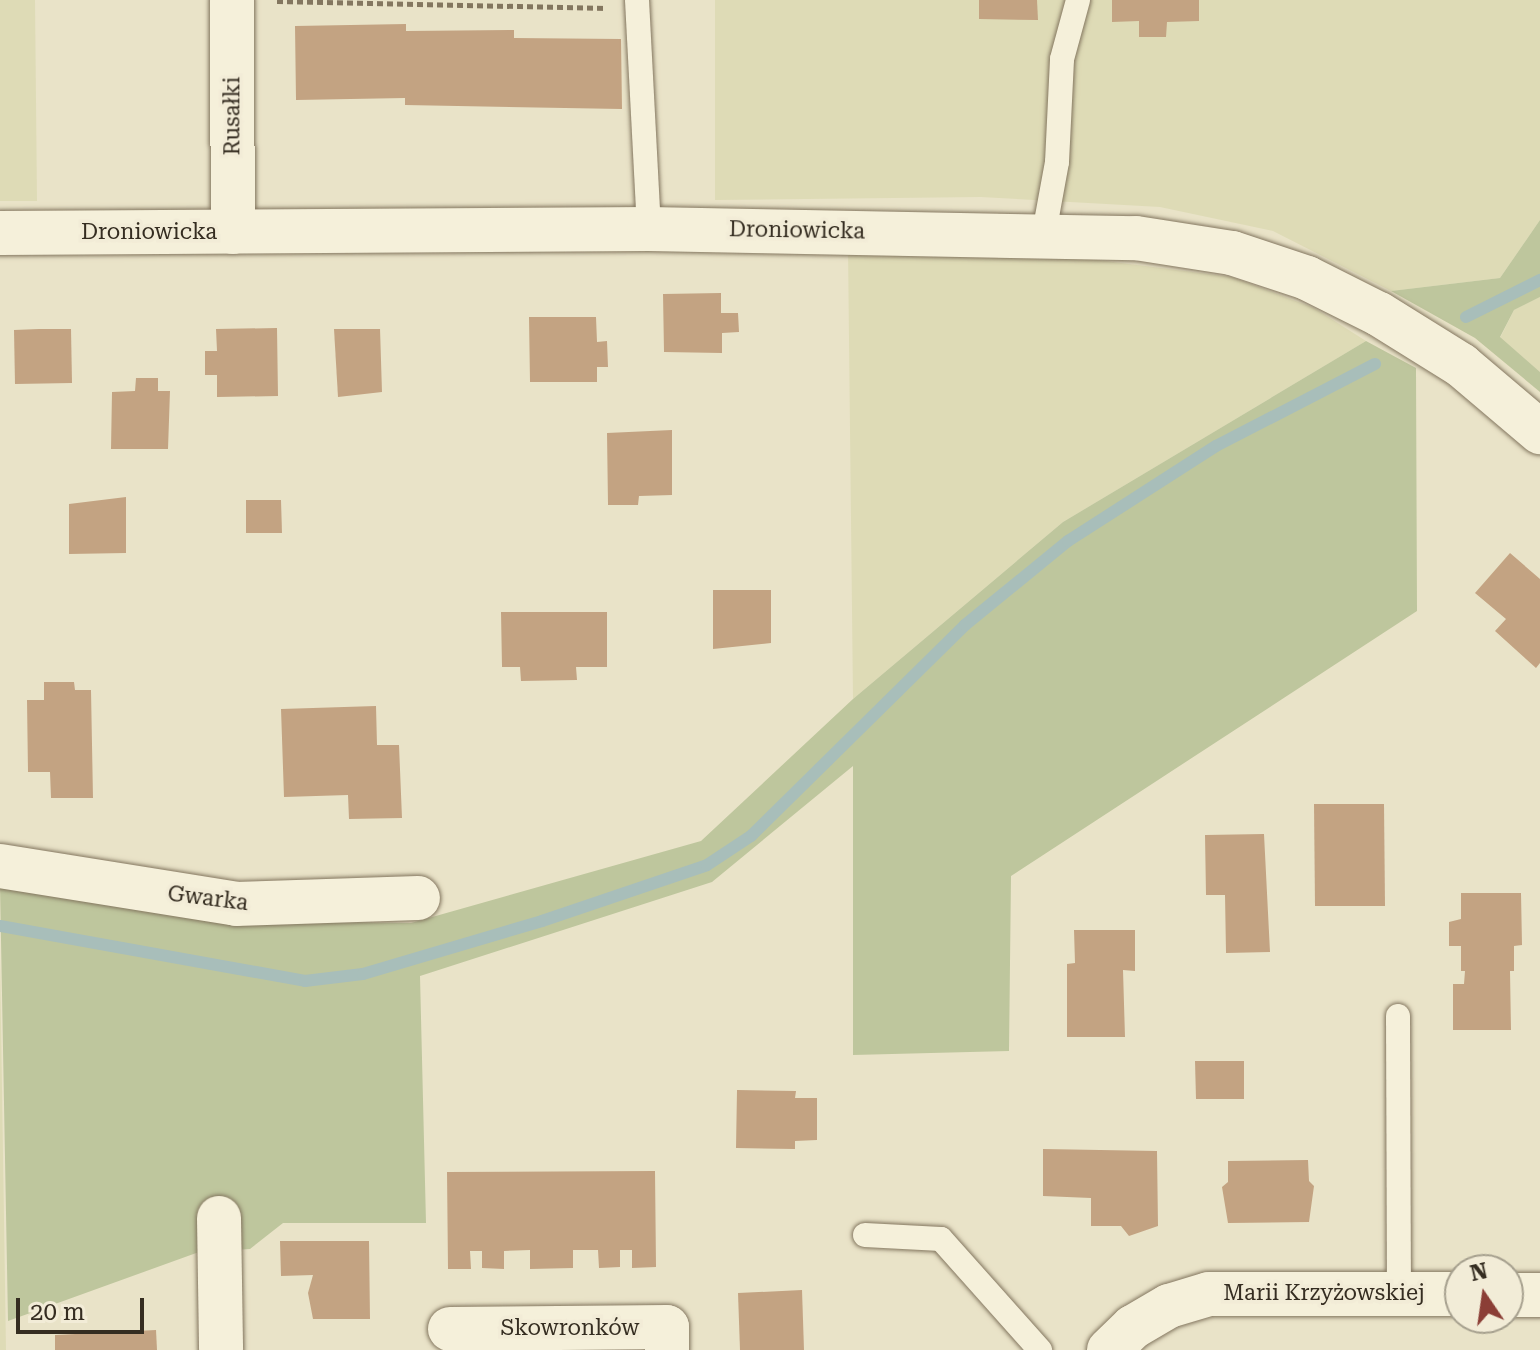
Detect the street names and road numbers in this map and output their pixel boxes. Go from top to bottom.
street label: Rusałki [219,77,245,155]
street label: Droniowicka [729,216,865,244]
street label: Droniowicka [81,219,217,245]
street label: Gwarka [166,880,250,916]
street label: Marii Krzyżowskiej [1223,1280,1425,1306]
street label: Skowronków [501,1315,639,1341]

